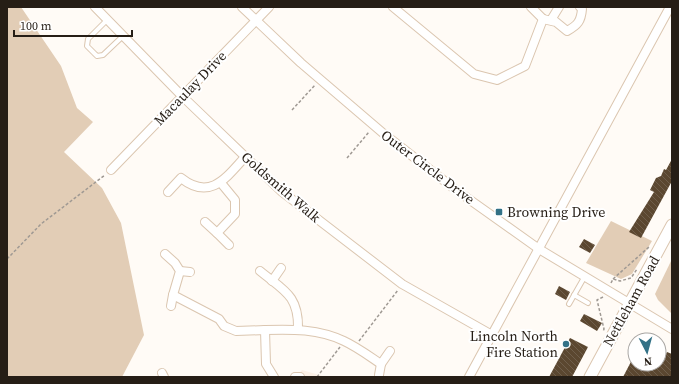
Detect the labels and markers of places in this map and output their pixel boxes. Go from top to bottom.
place label: Browning Drive [507,202,605,222]
marker: Browning Drive [494,207,504,217]
place label: Lincoln North Fire Station [470,326,559,362]
marker: Lincoln North Fire Station [561,339,571,349]

